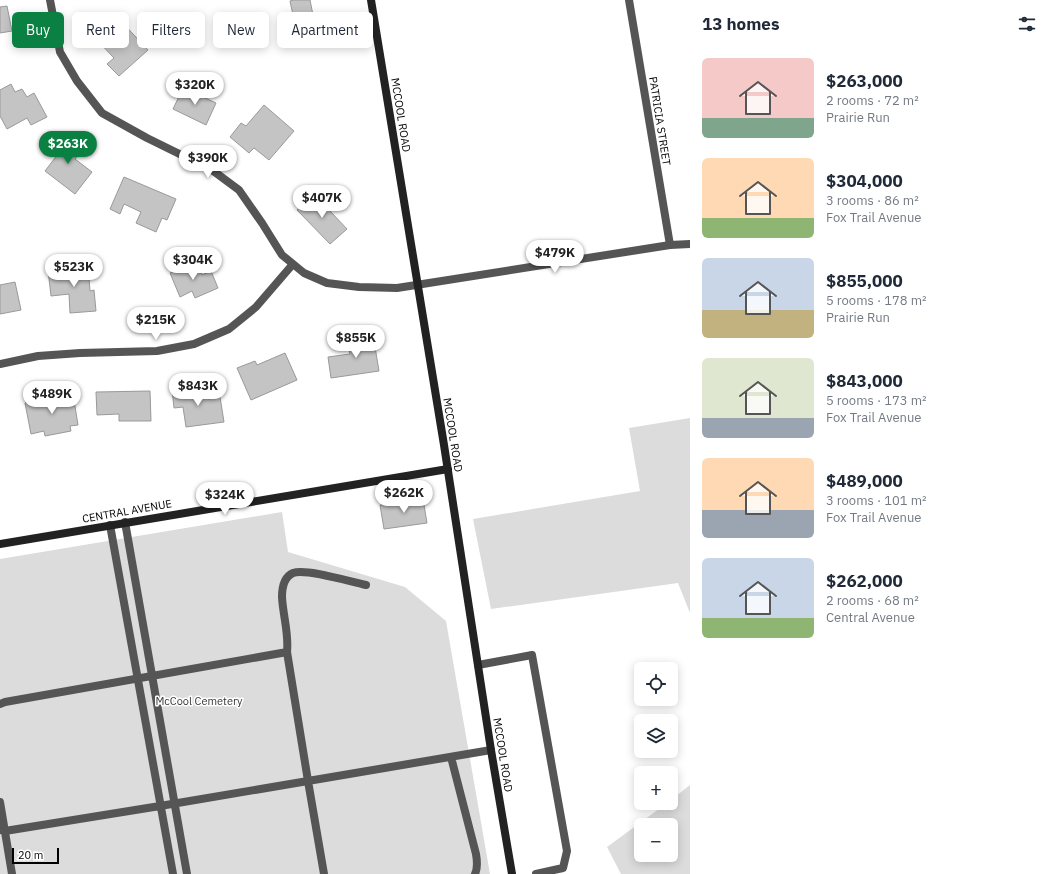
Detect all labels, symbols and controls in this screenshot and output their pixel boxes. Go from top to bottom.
chip: Buy [12,12,64,48]
chip: Rent [72,12,129,48]
chip: Filters [137,12,205,48]
chip: New [213,12,269,48]
chip: Apartment [277,12,373,48]
text: 13 homes [702,13,779,35]
icon: filters [1016,13,1038,35]
text: $263,000 [826,70,903,92]
pin: $320K [167,72,223,106]
icon: home [734,74,782,122]
text: $320K [175,76,215,93]
street label: PATRICIA STREET [646,76,674,167]
street label: MCCOOL ROAD [388,77,414,153]
text: 2 rooms · 72 m² [826,92,919,109]
text: Prairie Run [826,109,890,126]
pin: $263K [40,131,96,165]
text: $263K [48,135,88,152]
pin: $390K [180,145,236,179]
text: $390K [188,149,228,166]
text: $304,000 [826,170,903,192]
icon: home [734,174,782,222]
pin: $407K [294,185,350,219]
text: $407K [302,189,342,206]
text: 3 rooms · 86 m² [826,192,919,209]
text: Fox Trail Avenue [826,209,922,226]
pin: $479K [527,240,583,274]
text: $479K [535,244,575,261]
pin: $304K [165,247,221,281]
text: $304K [173,251,213,268]
pin: $523K [46,254,102,288]
text: $523K [54,258,94,275]
text: $855,000 [826,270,903,292]
icon: home [734,274,782,322]
text: 5 rooms · 178 m² [826,292,927,309]
pin: $215K [128,307,184,341]
text: Prairie Run [826,309,890,326]
text: $215K [136,311,176,328]
pin: $855K [328,325,384,359]
text: $855K [336,329,376,346]
text: $843,000 [826,370,903,392]
pin: $843K [170,373,226,407]
icon: home [734,374,782,422]
text: $843K [178,377,218,394]
pin: $489K [24,381,80,415]
text: $489K [32,385,72,402]
text: 5 rooms · 173 m² [826,392,927,409]
street label: MCCOOL ROAD [440,397,466,473]
text: Fox Trail Avenue [826,409,922,426]
text: $489,000 [826,470,903,492]
icon: home [734,474,782,522]
pin: $262K [376,480,432,514]
pin: $324K [197,482,253,516]
text: $262K [384,484,424,501]
text: $324K [205,486,245,503]
text: 3 rooms · 101 m² [826,492,927,509]
street label: CENTRAL AVENUE [81,496,173,526]
text: Fox Trail Avenue [826,509,922,526]
text: $262,000 [826,570,903,592]
icon: home [734,574,782,622]
text: 2 rooms · 68 m² [826,592,919,609]
text: Central Avenue [826,609,915,626]
map controls [634,662,678,862]
button: locate [634,662,678,706]
park label: McCool Cemetery [155,694,243,708]
button: layers [634,714,678,758]
street label: MCCOOL ROAD [490,717,516,793]
button: + [634,766,678,810]
button: − [634,818,678,862]
scale bar [12,846,59,865]
text: 20 m [18,848,43,862]

